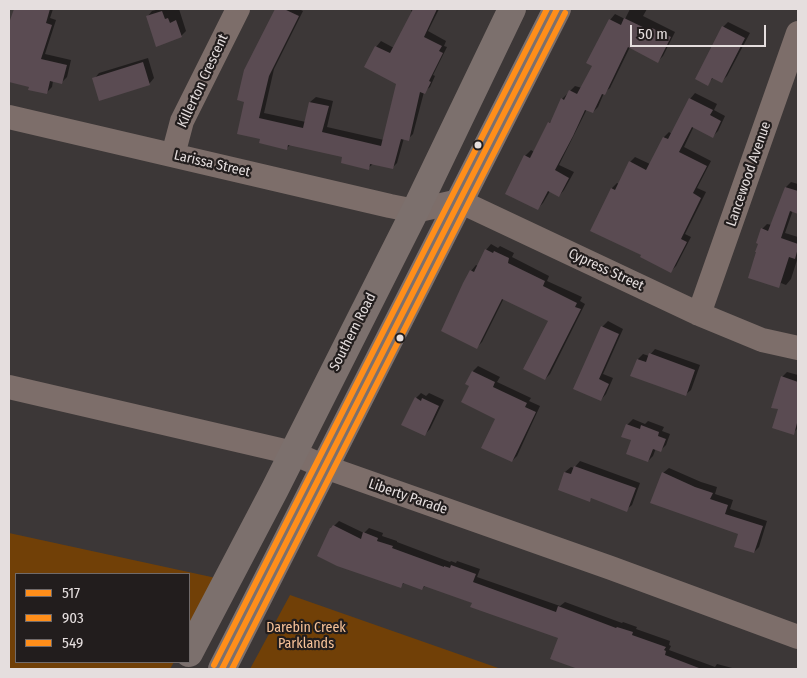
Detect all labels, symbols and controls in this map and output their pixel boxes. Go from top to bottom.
scale bar [632,15,768,47]
text: 50 m [638,25,668,43]
street label: Killerton Crescent [174,32,232,130]
street label: Lancewood Avenue [723,119,775,229]
unlabelled marker [473,140,483,150]
street label: Larissa Street [172,147,252,181]
street label: Cypress Street [566,245,646,295]
street label: Southern Road [326,290,380,374]
unlabelled marker [395,333,405,343]
street label: Liberty Parade [366,476,450,518]
legend [15,573,190,663]
text: 517 [62,584,80,602]
text: 903 [62,609,84,627]
park label: Darebin Creek Parklands [266,620,346,652]
text: 549 [62,634,83,652]

